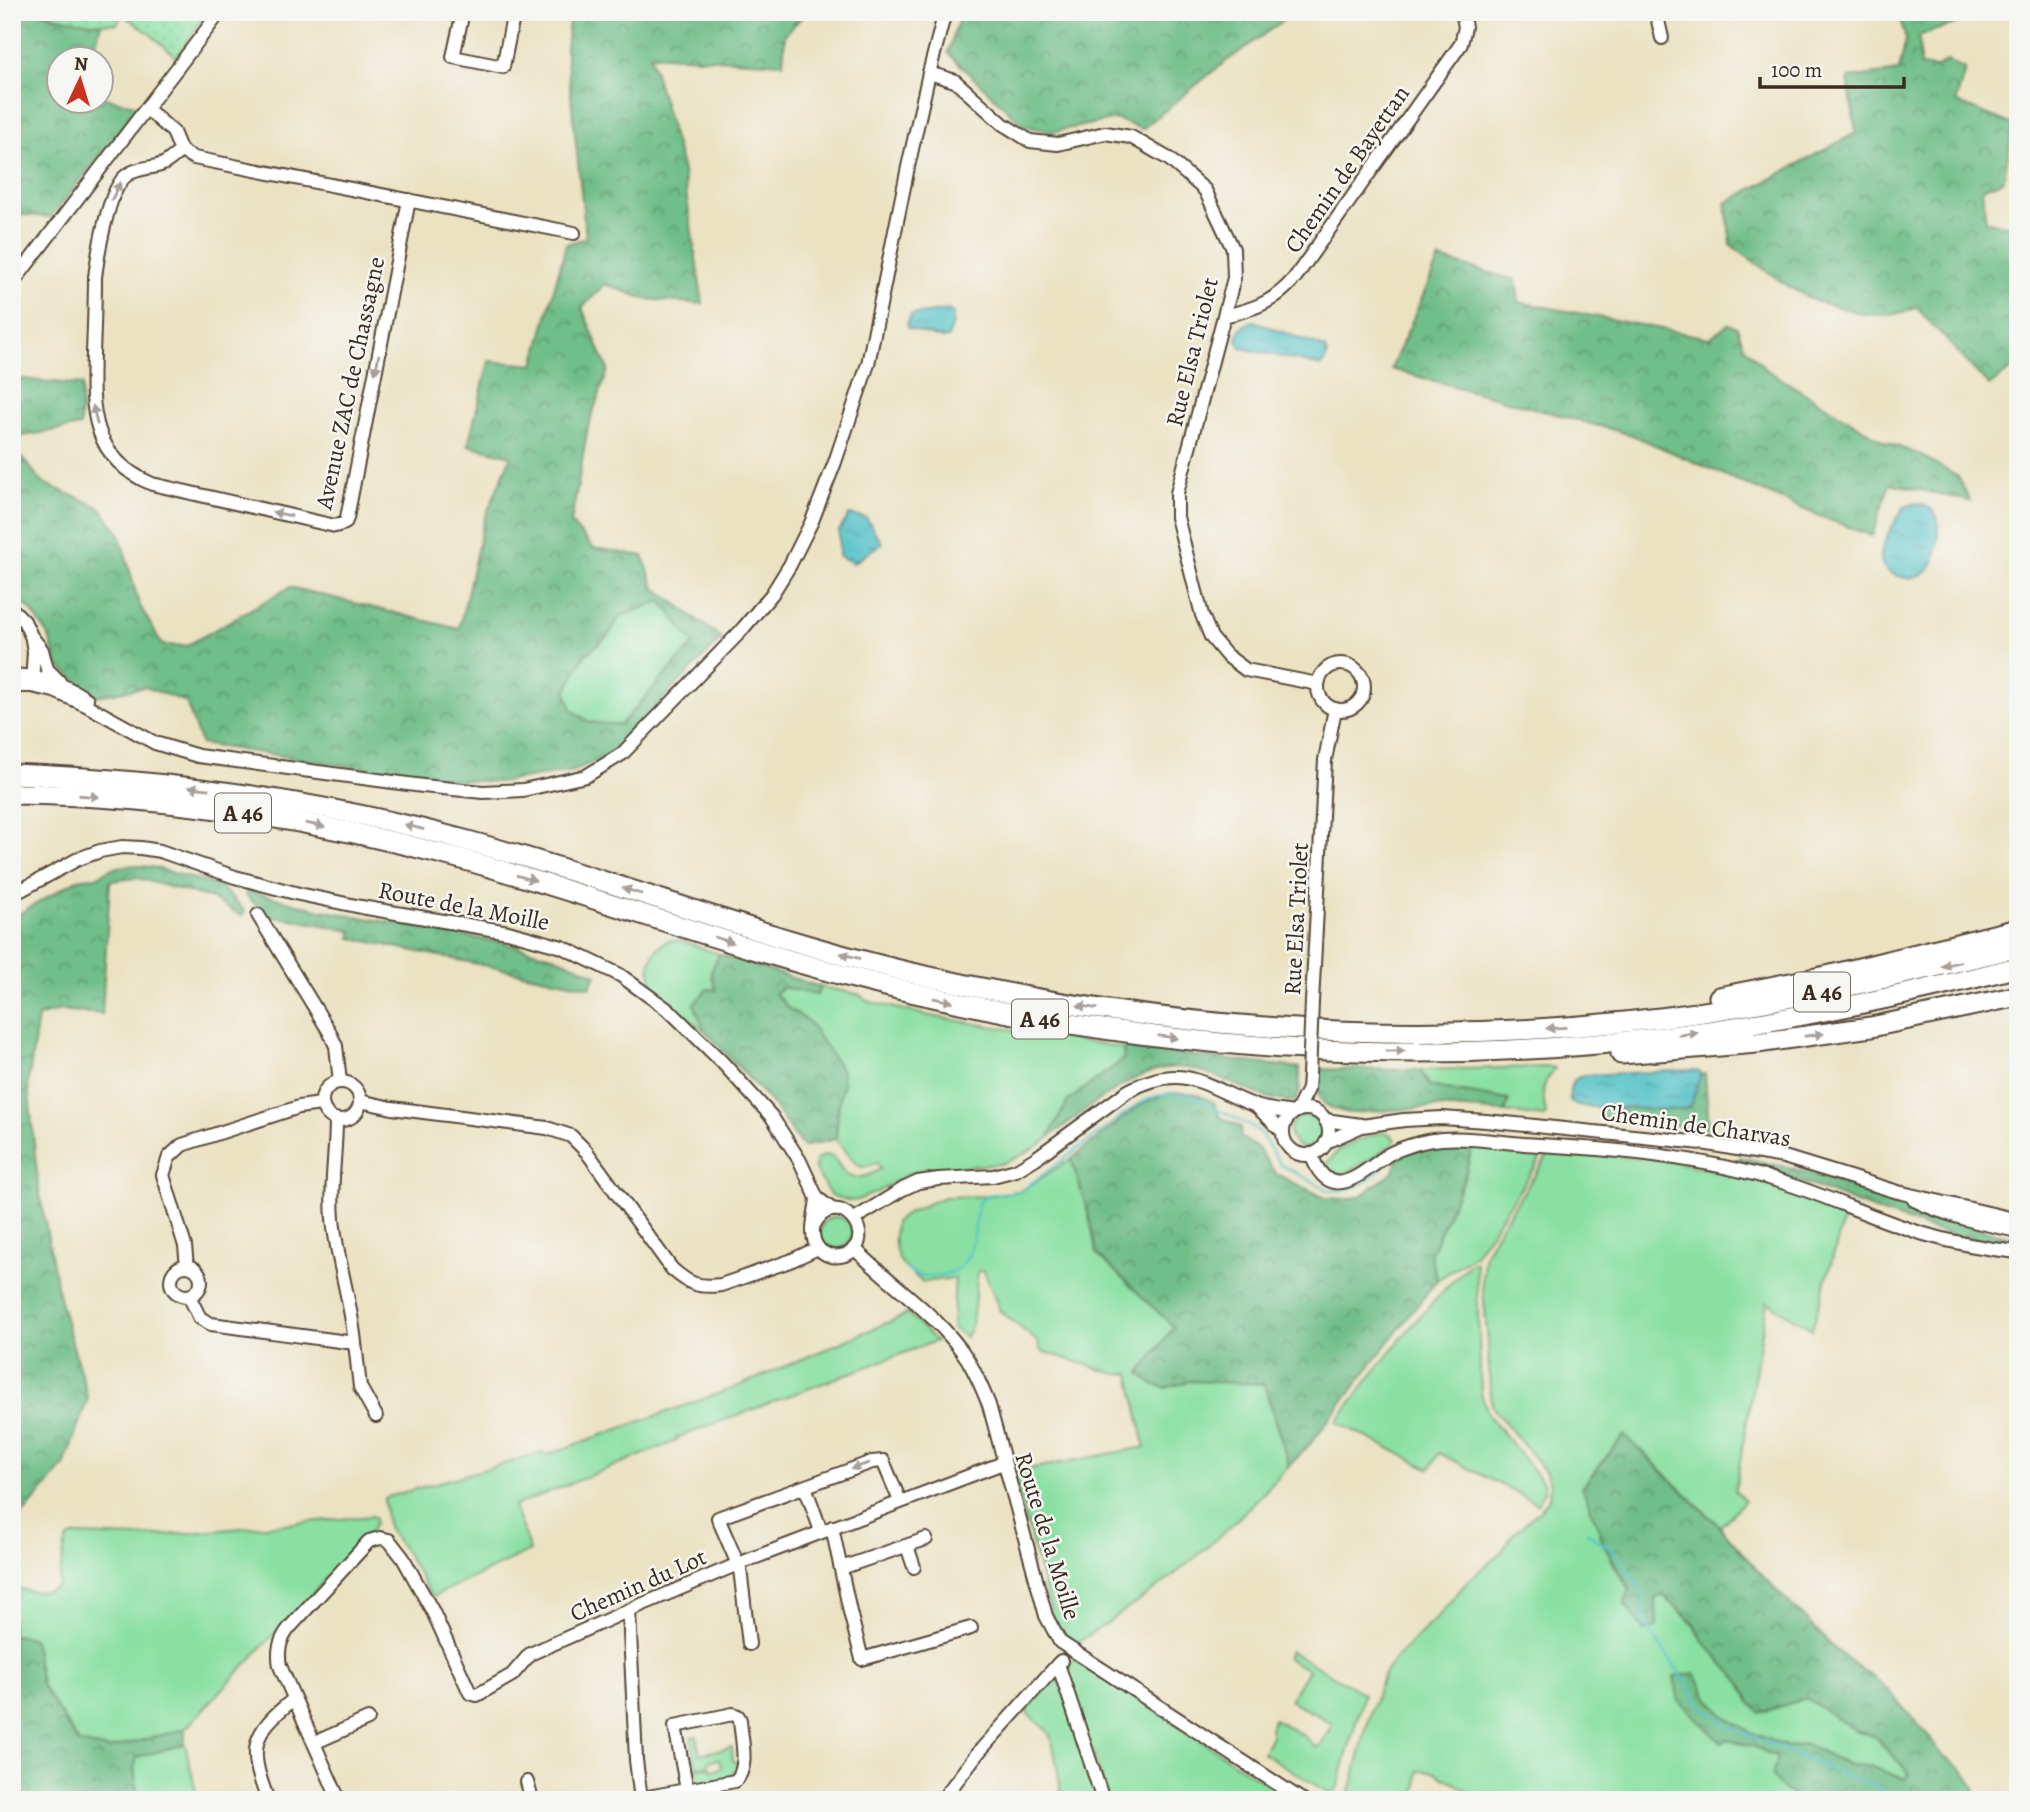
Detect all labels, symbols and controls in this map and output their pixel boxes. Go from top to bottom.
north arrow [46,46,116,116]
scale bar [1760,46,1904,90]
text: N [73,51,89,78]
text: 100 m [1771,56,1822,84]
street label: Chemin de Bayettan [1277,79,1417,259]
one-way arrow [110,181,122,201]
street label: Avenue ZAC de Chassagne [307,254,392,513]
street label: Rue Elsa Triolet [1158,274,1226,430]
one-way arrow [371,353,382,375]
one-way arrow [89,404,100,426]
one-way arrow [271,509,293,520]
one-way arrow [188,782,210,793]
one-way arrow [78,791,100,802]
road number: A 46 [215,793,271,832]
one-way arrow [304,820,326,831]
one-way arrow [403,821,425,832]
street label: Rue Elsa Triolet [1276,842,1316,996]
street label: Route de la Moille [376,874,552,938]
one-way arrow [516,874,537,884]
one-way arrow [621,885,642,895]
one-way arrow [714,935,735,945]
one-way arrow [839,951,860,961]
one-way arrow [1940,958,1962,969]
road number: A 46 [1794,973,1850,1012]
one-way arrow [932,994,954,1005]
road number: A 46 [1012,1000,1068,1038]
one-way arrow [1076,1001,1098,1012]
one-way arrow [1544,1022,1566,1033]
one-way arrow [1677,1028,1699,1039]
one-way arrow [1803,1030,1825,1041]
one-way arrow [1157,1032,1179,1043]
one-way arrow [1384,1045,1406,1057]
street label: Chemin de Charvas [1599,1096,1793,1154]
street label: Route de la Moille [1007,1448,1089,1624]
one-way arrow [849,1461,870,1472]
street label: Chemin du Lot [565,1541,711,1629]

